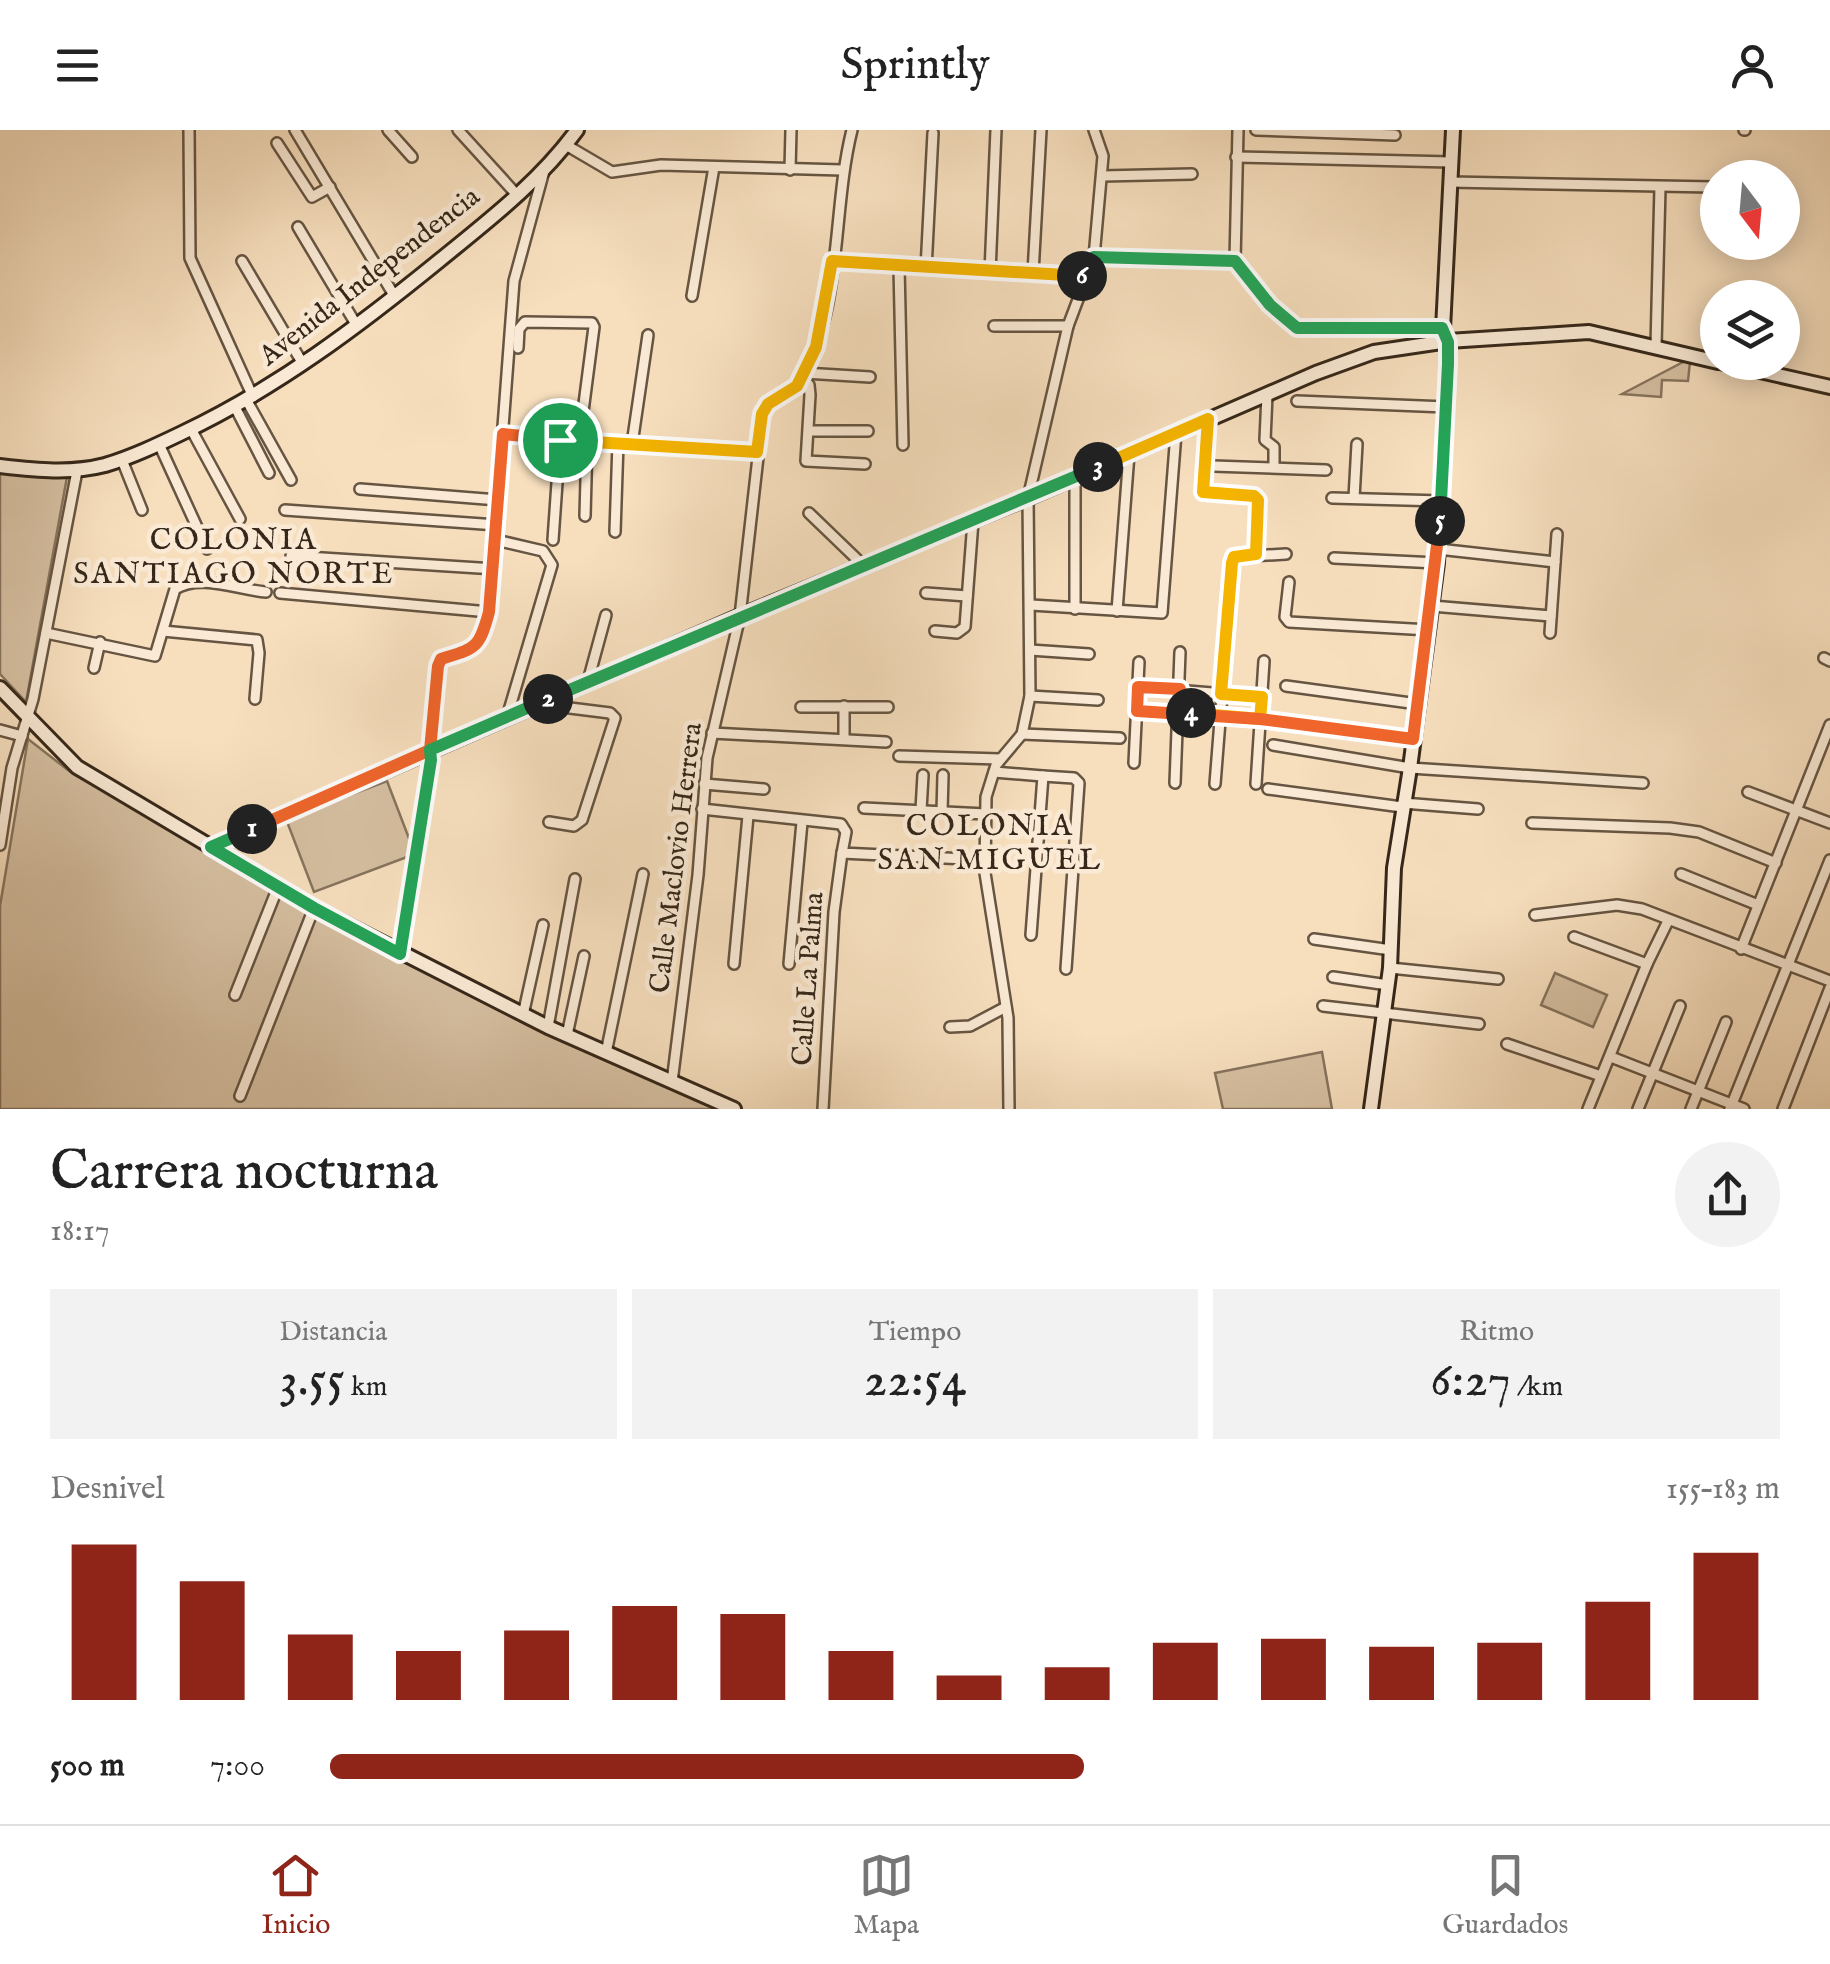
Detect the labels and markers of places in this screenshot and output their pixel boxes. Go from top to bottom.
pin: 6 [1057,251,1107,301]
pin [518,398,603,483]
pin: 3 [1073,442,1123,492]
pin: 5 [1415,496,1465,546]
pin: 2 [523,674,573,724]
pin: 4 [1166,688,1216,738]
pin: 1 [227,804,277,854]

